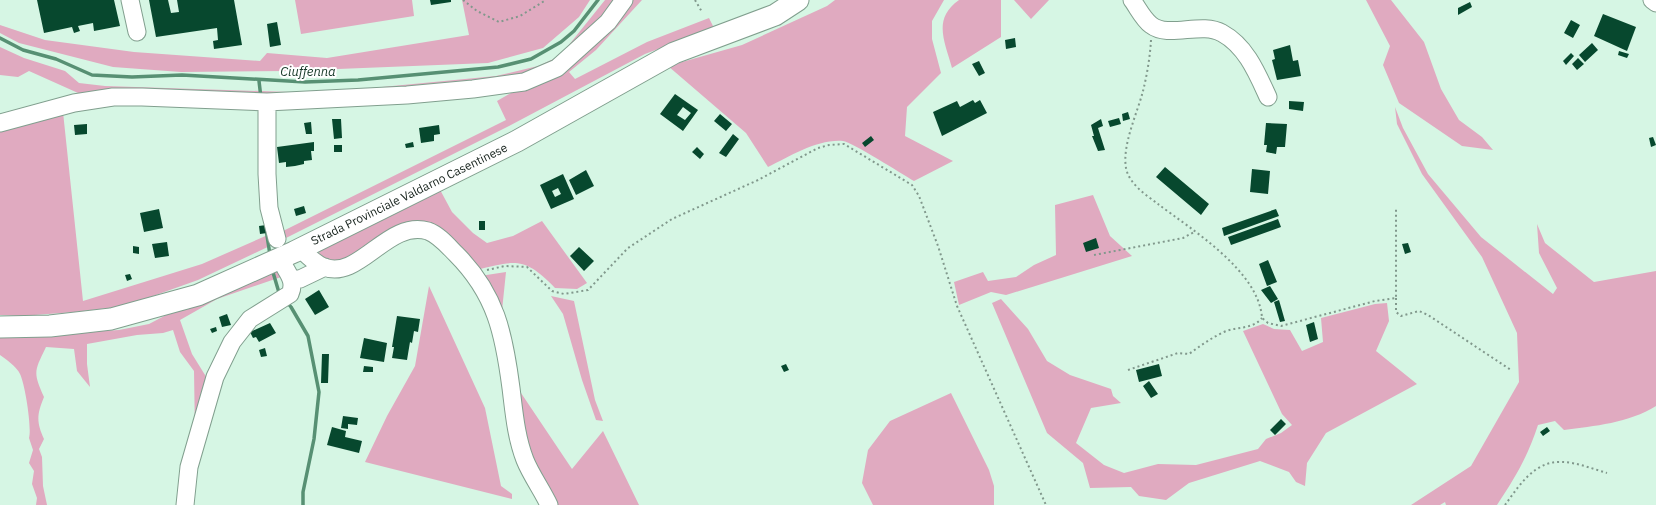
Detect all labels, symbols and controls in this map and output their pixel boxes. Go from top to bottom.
water label: Ciuffenna [280,63,336,80]
street label: Strada Provinciale Valdarno Casentinese [308,140,510,248]

